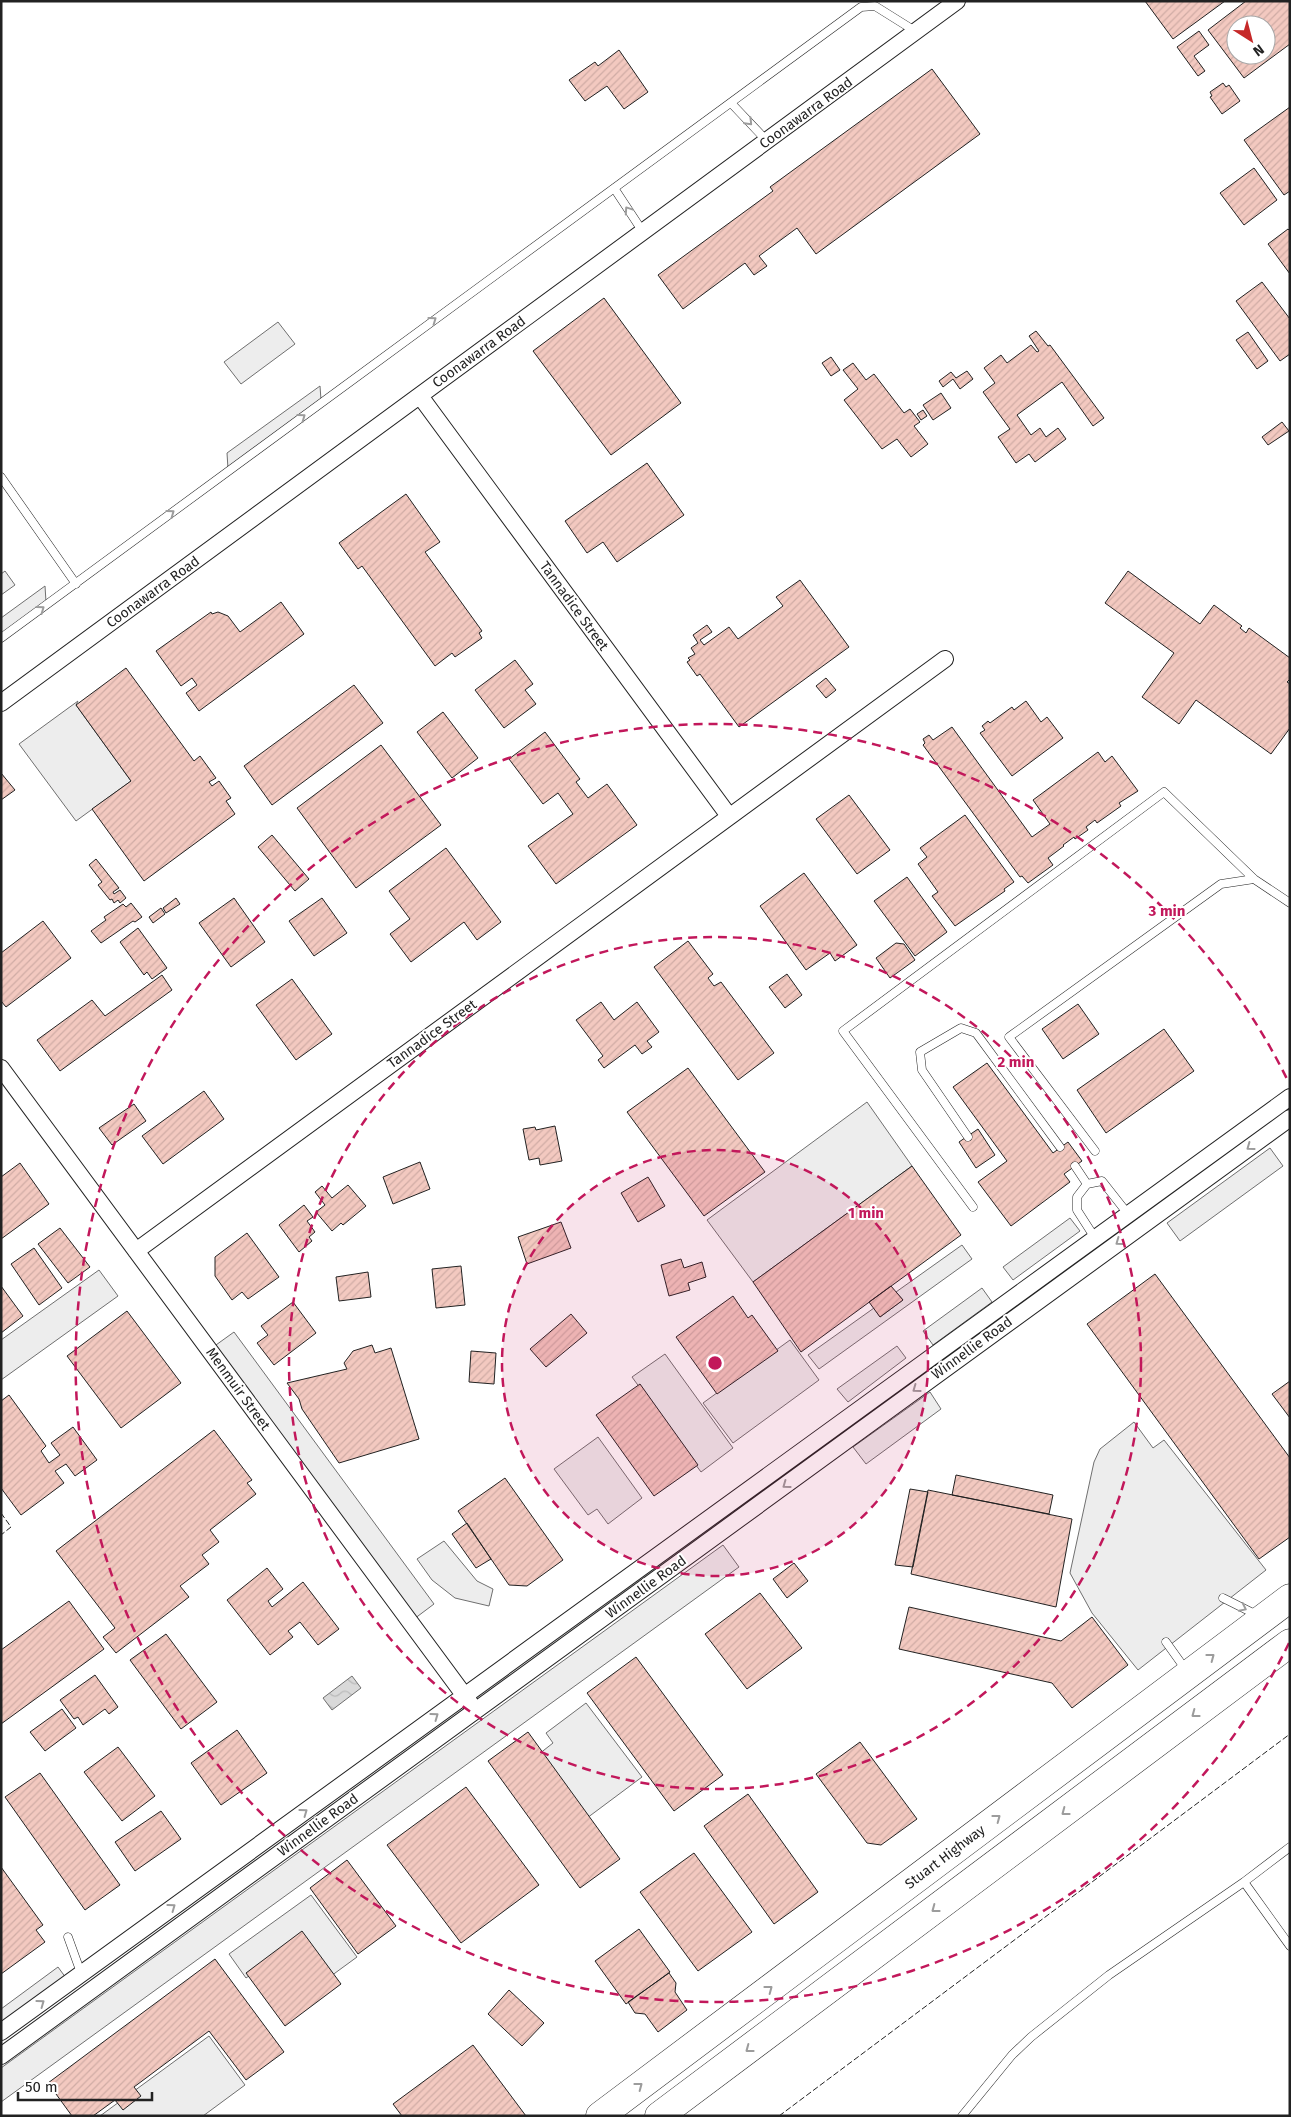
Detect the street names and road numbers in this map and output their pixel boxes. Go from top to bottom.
street label: Coonawarra Road [756,73,856,153]
street label: Coonawarra Road [429,312,529,392]
street label: Coonawarra Road [103,552,203,632]
street label: Tannadice Street [536,558,613,655]
street label: Tannadice Street [384,995,481,1072]
street label: Winnellie Road [928,1313,1016,1383]
street label: Menmuir Street [202,1344,274,1434]
street label: Winnellie Road [602,1552,690,1622]
street label: Winnellie Road [274,1790,362,1860]
street label: Stuart Highway [902,1821,988,1893]

